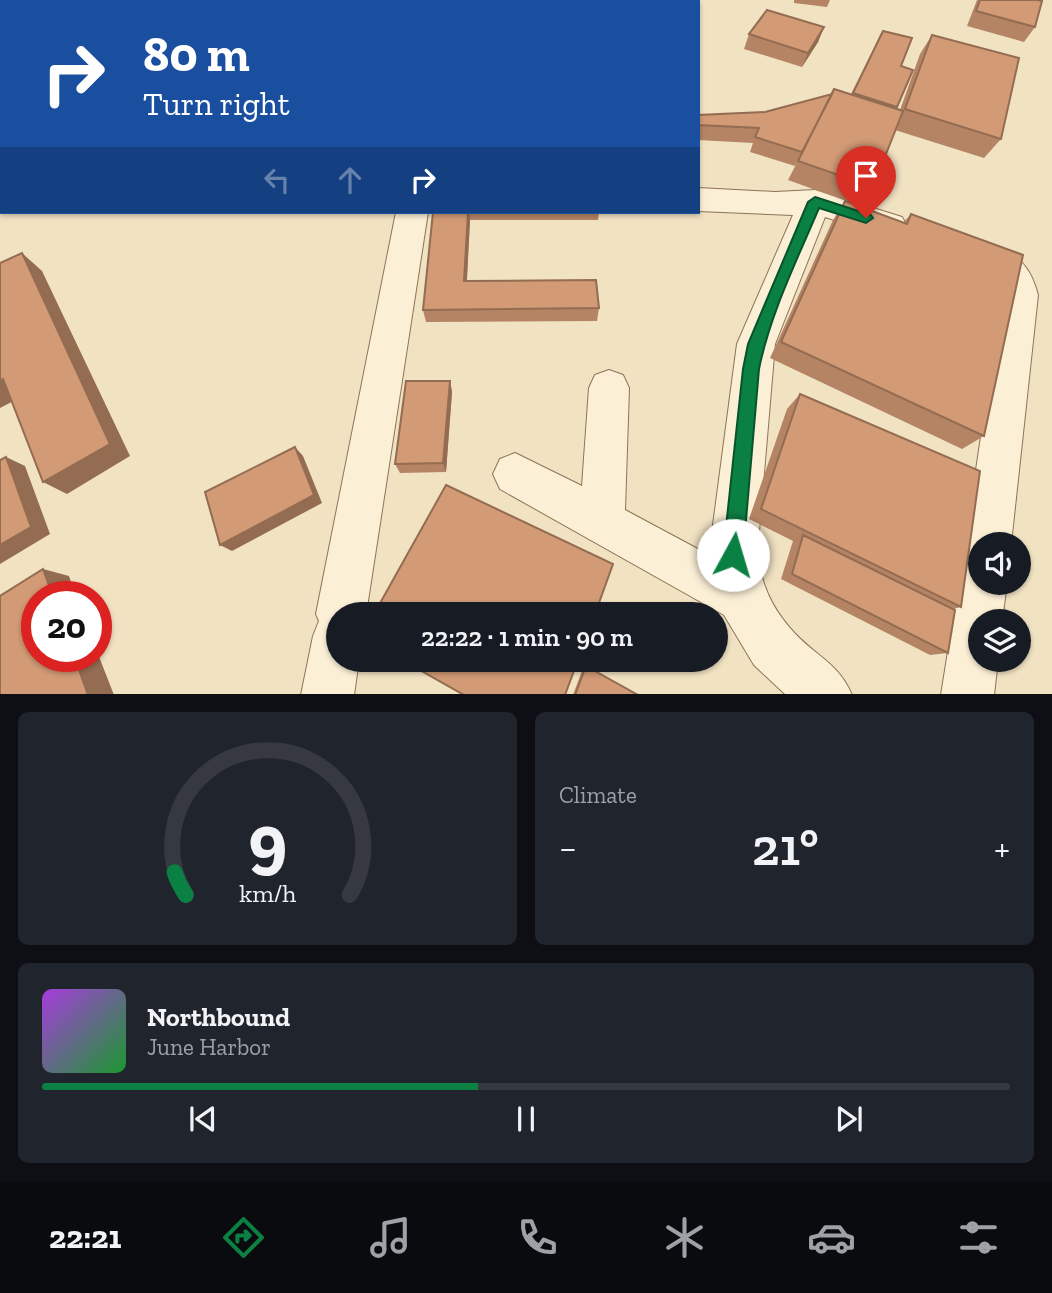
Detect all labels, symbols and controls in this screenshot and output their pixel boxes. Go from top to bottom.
text: 80 m [143,25,250,84]
icon: right [28,28,119,119]
text: Turn right [143,85,290,123]
pin [836,146,896,218]
icon: arrive [847,157,885,195]
icon: left [258,161,296,199]
icon: ahead [331,161,369,199]
icon: right [404,161,442,199]
position arrow [696,518,770,592]
map controls [968,532,1031,672]
button: sound [968,532,1031,595]
speed limit sign: 20 [21,581,112,672]
button: layers [968,609,1031,672]
text: 22:22 · 1 min · 90 m [421,621,633,653]
text: Climate [559,781,637,809]
text: 9 [248,796,287,884]
text: 21° [752,816,819,878]
text: − [559,825,577,871]
text: + [994,825,1010,871]
text: km/h [239,877,296,907]
text: Northbound [147,1001,290,1033]
text: June Harbor [147,1033,271,1061]
icon: previous [184,1100,222,1138]
icon: pause [507,1100,545,1138]
icon: next [830,1100,868,1138]
icon: directions [219,1213,268,1262]
icon: music [366,1213,415,1262]
icon: phone [513,1213,562,1262]
icon: climate [660,1213,709,1262]
icon: car [807,1213,856,1262]
icon: filters [954,1213,1003,1262]
text: 22:21 [49,1218,121,1256]

